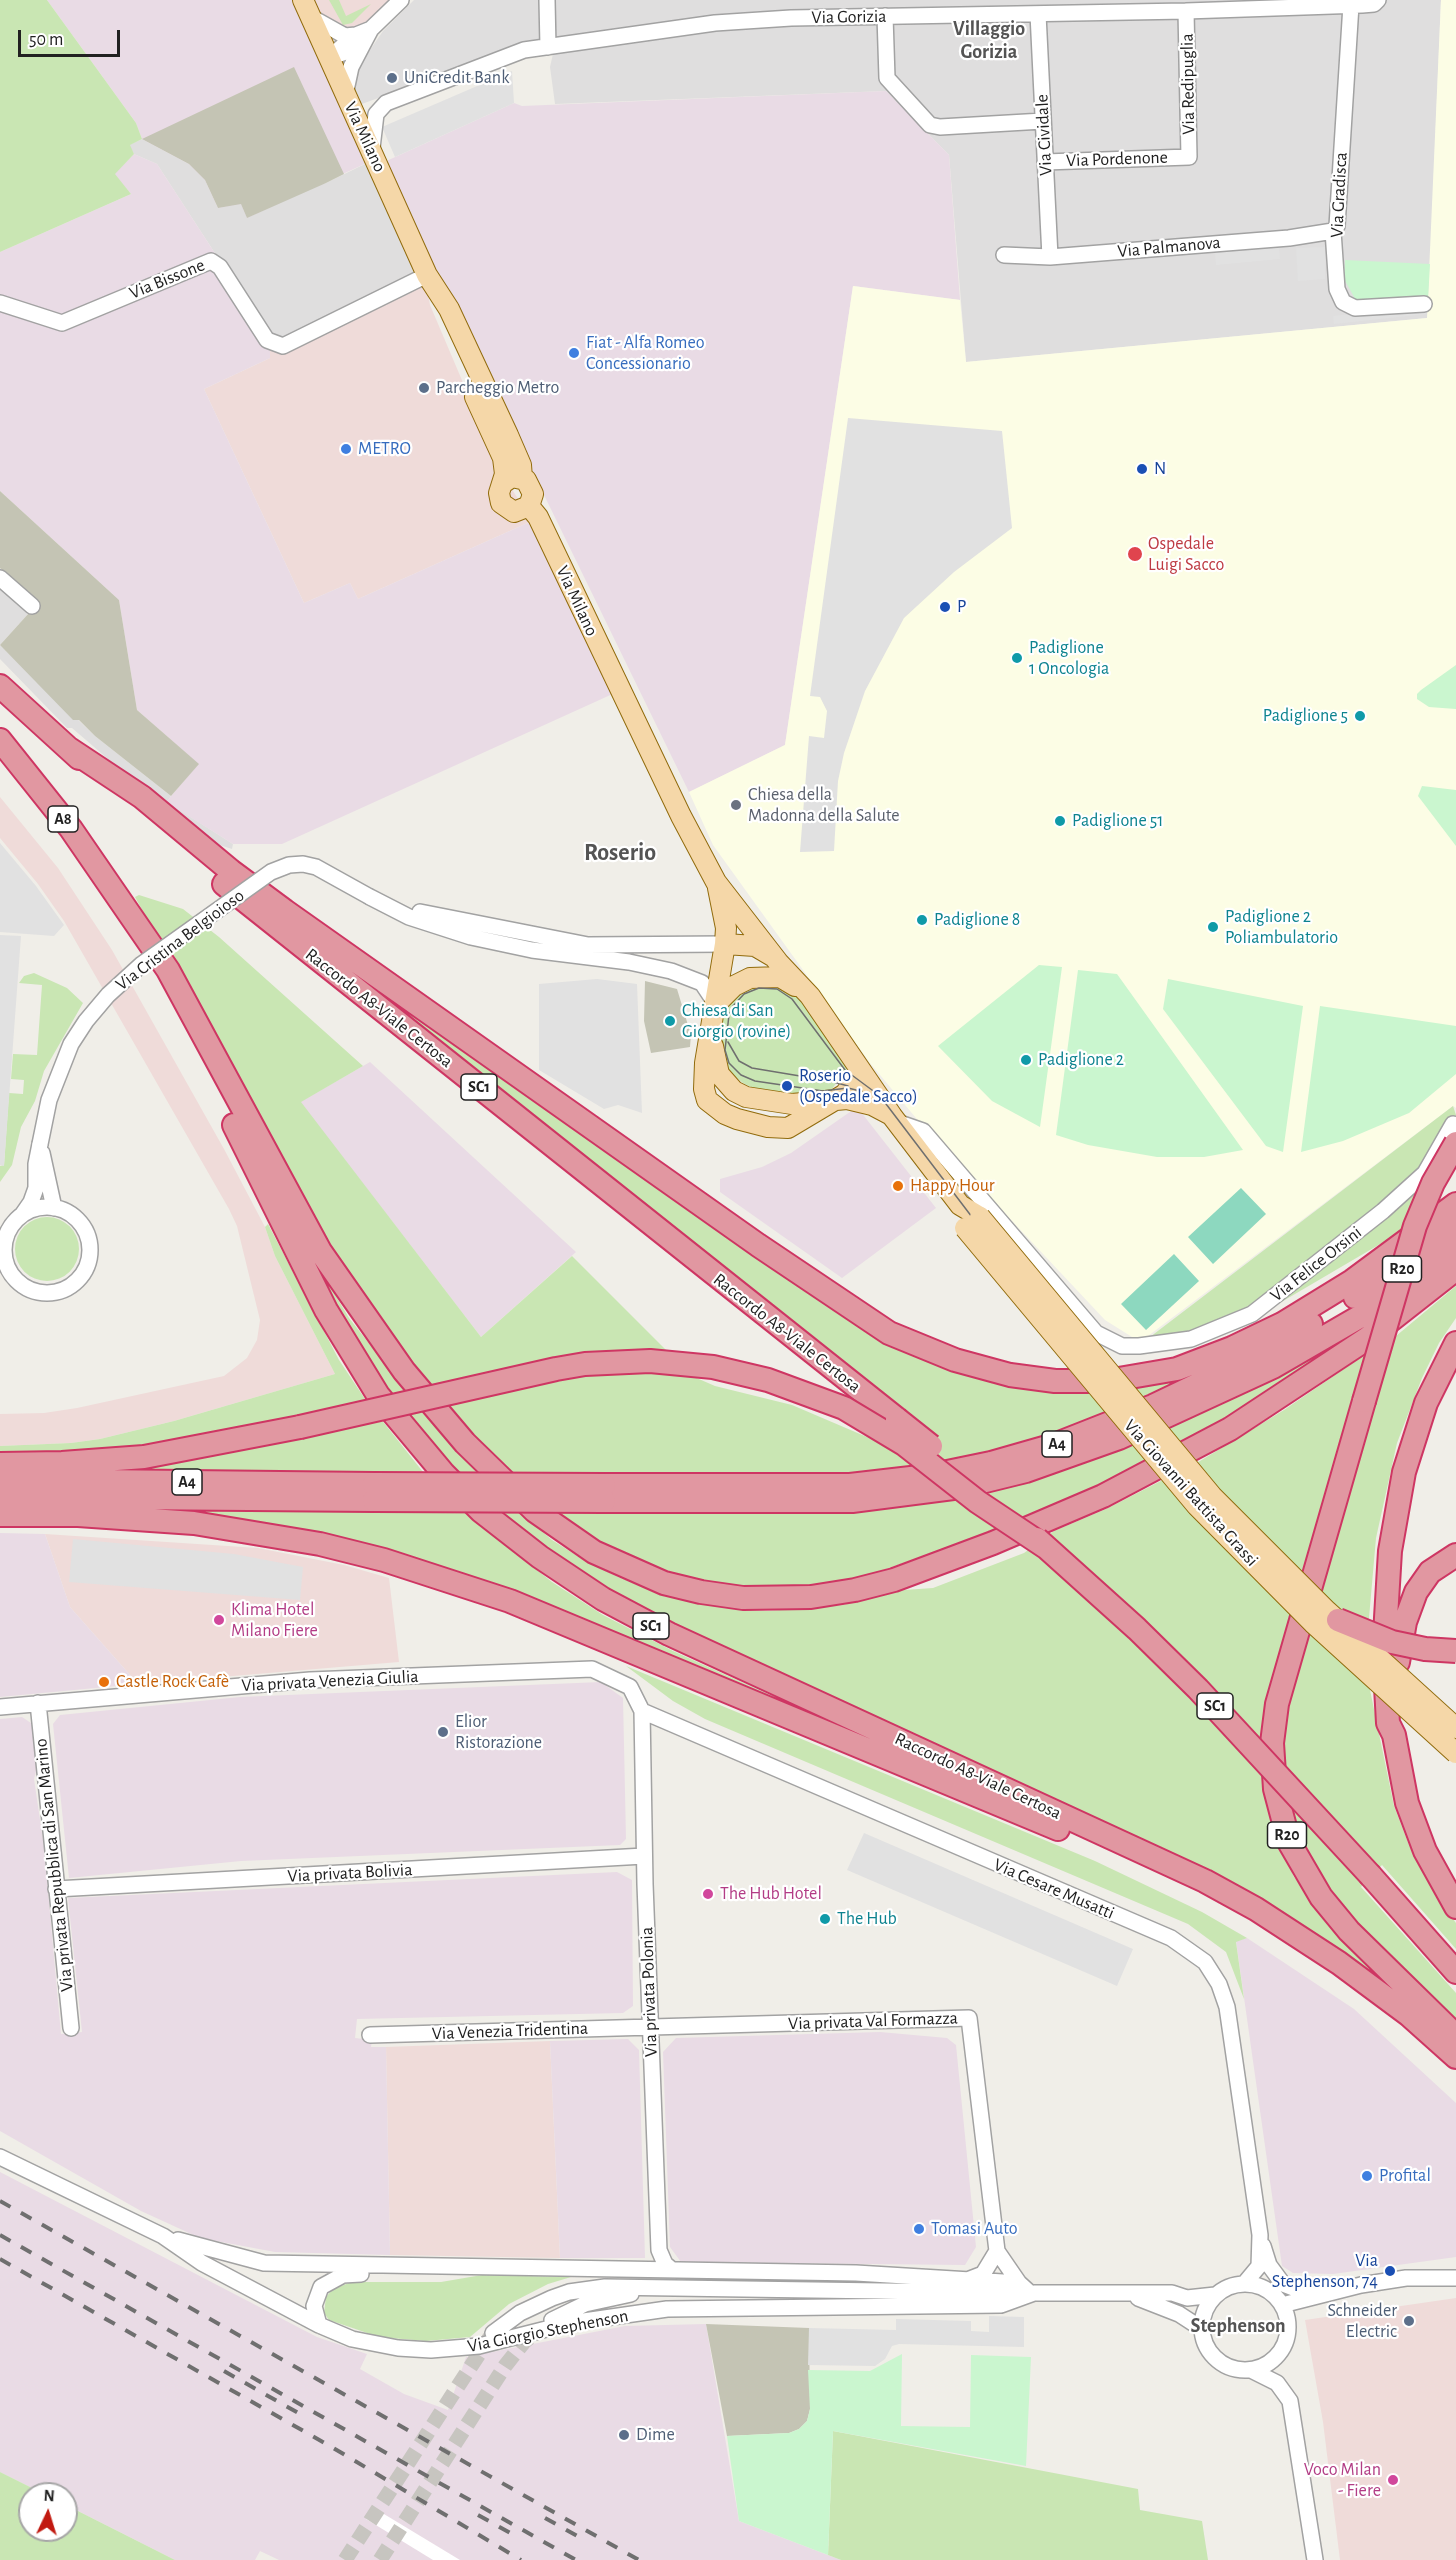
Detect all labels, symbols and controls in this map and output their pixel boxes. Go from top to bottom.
street label: Via Gorizia [811,6,887,28]
district label: Villaggio Gorizia [953,17,1025,64]
scale bar [21,18,123,56]
text: 50 m [29,31,63,49]
street label: Via Redipuglia [1176,33,1200,135]
place label: UniCredit Bank [404,67,509,89]
marker: UniCredit Bank [385,71,399,85]
street label: Via Cividale [1031,94,1057,176]
street label: Via Milano [339,98,391,176]
street label: Via Pordenone [1066,146,1168,172]
street label: Via Gradisca [1326,152,1352,238]
street label: Via Palmanova [1117,232,1221,262]
street label: Via Bissone [126,254,208,304]
place label: Fiat - Alfa Romeo Concessionario [586,332,705,374]
marker: Fiat - Alfa Romeo Concessionario [567,346,581,360]
place label: Parcheggio Metro [436,377,559,399]
marker: Parcheggio Metro [417,381,431,395]
place label: METRO [358,438,411,460]
marker: METRO [339,442,353,456]
place label: N [1154,458,1166,480]
marker: N [1135,462,1149,476]
place label: Ospedale Luigi Sacco [1148,533,1224,576]
marker: Ospedale Luigi Sacco [1126,545,1144,563]
street label: Via Milano [551,562,603,640]
place label: P [957,596,966,618]
marker: P [938,600,952,614]
place label: Padiglione 1 Oncologia [1029,637,1109,680]
marker: Padiglione 1 Oncologia [1010,651,1024,665]
place label: Padiglione 5 [1263,705,1348,727]
marker: Padiglione 5 [1353,709,1367,723]
place label: Chiesa della Madonna della Salute [748,784,900,826]
marker: Chiesa della Madonna della Salute [729,798,743,812]
road number: A8 [48,806,78,832]
place label: Padiglione 51 [1072,810,1163,832]
marker: Padiglione 51 [1053,814,1067,828]
district label: Roserio [584,839,656,867]
street label: Via Cristina Belgioioso [112,885,248,995]
place label: Padiglione 2 Poliambulatorio [1225,906,1338,948]
place label: Padiglione 8 [934,909,1020,931]
marker: Padiglione 8 [915,913,929,927]
marker: Padiglione 2 Poliambulatorio [1206,920,1220,934]
street label: Raccordo A8-Viale Certosa [301,944,457,1072]
place label: Chiesa di San Giorgio (rovine) [682,1000,791,1042]
marker: Chiesa di San Giorgio (rovine) [663,1014,677,1028]
place label: Padiglione 2 [1038,1049,1124,1071]
marker: Padiglione 2 [1019,1053,1033,1067]
place label: Roserio (Ospedale Sacco) [799,1065,918,1108]
road number: SC1 [461,1074,497,1100]
marker: Roserio (Ospedale Sacco) [780,1079,794,1093]
place label: Happy Hour [910,1175,995,1197]
marker: Happy Hour [891,1179,905,1193]
street label: Via Felice Orsini [1266,1222,1366,1306]
road number: R20 [1382,1256,1422,1282]
street label: Raccordo A8-Viale Certosa [709,1269,865,1397]
street label: Via Giovanni Battista Grassi [1119,1415,1263,1571]
road number: A4 [1042,1431,1072,1457]
road number: A4 [172,1469,202,1495]
place label: Klima Hotel Milano Fiere [231,1599,318,1642]
marker: Klima Hotel Milano Fiere [212,1613,226,1627]
road number: SC1 [633,1613,669,1639]
street label: Via privata Venezia Giulia [241,1666,419,1696]
place label: Castle Rock Cafè [116,1671,229,1693]
marker: Castle Rock Cafè [97,1675,111,1689]
road number: SC1 [1197,1693,1233,1719]
place label: Elior Ristorazione [455,1711,542,1754]
marker: Elior Ristorazione [436,1725,450,1739]
street label: Raccordo A8-Viale Certosa [891,1728,1065,1824]
street label: Via privata Repubblica di San Marino [30,1737,78,1993]
road number: R20 [1268,1822,1306,1848]
street label: Via Cesare Musatti [991,1854,1117,1924]
street label: Via privata Bolivia [287,1859,413,1887]
place label: The Hub Hotel [720,1883,822,1905]
marker: The Hub Hotel [701,1887,715,1901]
place label: The Hub [837,1908,897,1930]
marker: The Hub [818,1912,832,1926]
street label: Via privata Polonia [636,1927,662,2057]
street label: Via privata Val Formazza [788,2007,958,2035]
street label: Via Venezia Tridentina [431,2017,589,2045]
place label: Profital [1379,2165,1431,2187]
marker: Profital [1360,2169,1374,2183]
place label: Tomasi Auto [931,2218,1018,2240]
marker: Tomasi Auto [912,2222,926,2236]
place label: Via Stephenson, 74 [1272,2250,1378,2292]
marker: Via Stephenson, 74 [1383,2264,1397,2278]
place label: Schneider Electric [1327,2300,1397,2342]
street label: Via Giorgio Stephenson [466,2305,630,2357]
district label: Stephenson [1190,2314,1286,2338]
marker: Schneider Electric [1402,2314,1416,2328]
place label: Dime [636,2424,675,2446]
marker: Dime [617,2428,631,2442]
place label: Voco Milan - Fiere [1304,2459,1381,2502]
marker: Voco Milan - Fiere [1386,2473,1400,2487]
north arrow [18,2482,78,2542]
text: N [43,2488,55,2504]

